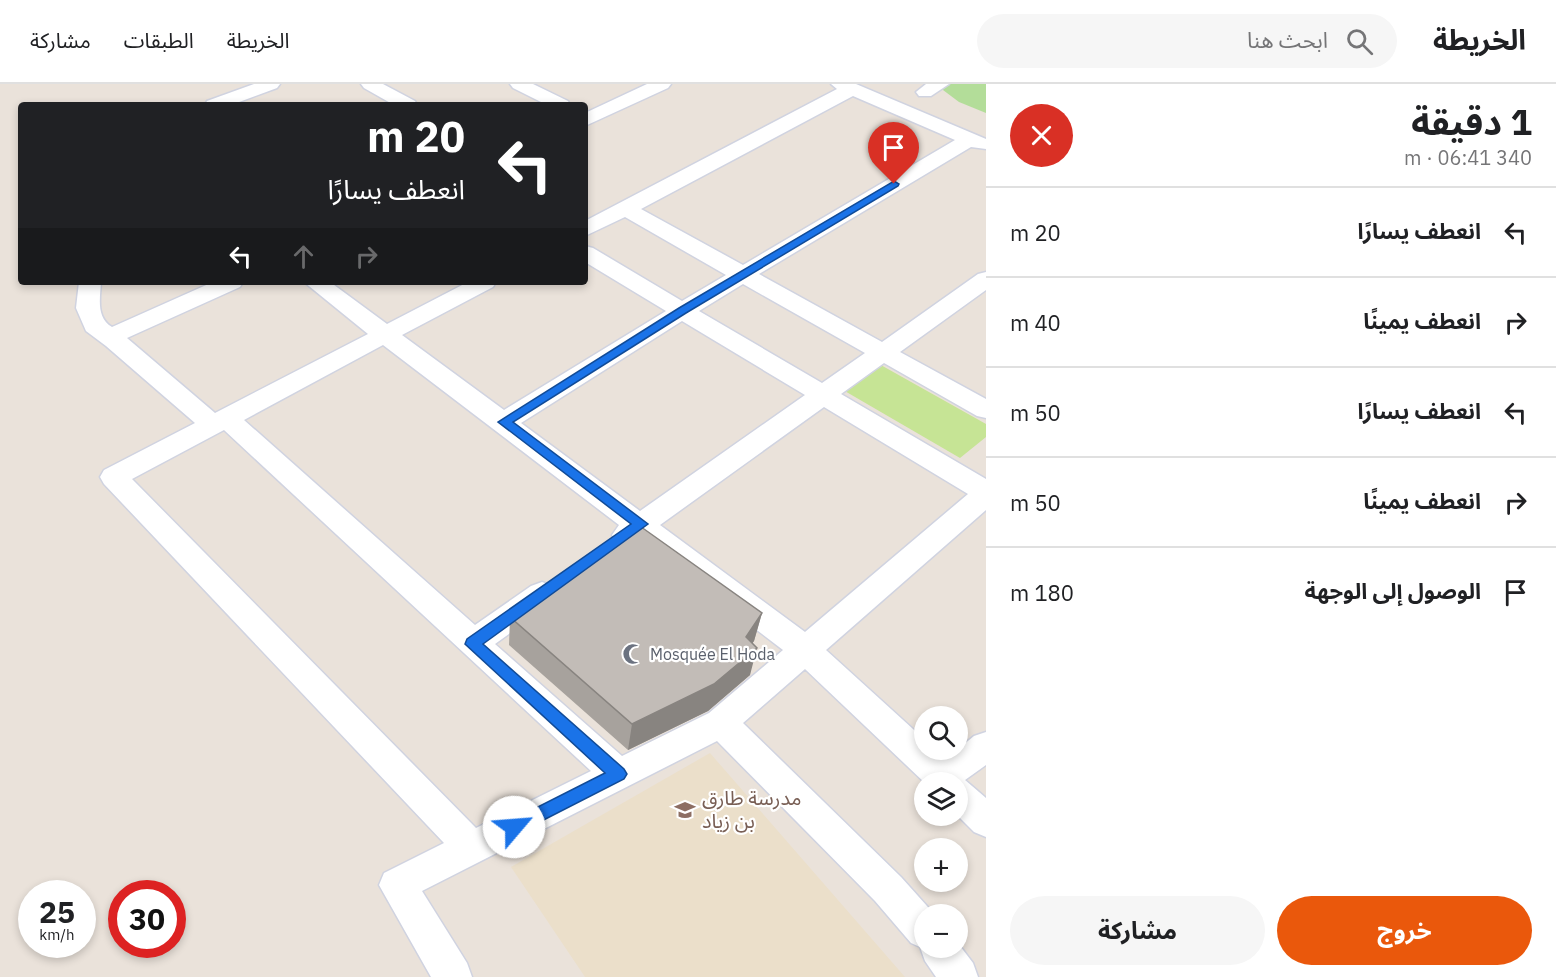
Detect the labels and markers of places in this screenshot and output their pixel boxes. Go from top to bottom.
pin [868,122,919,184]
mosque icon: Mosquée El Hoda [621,642,645,666]
place label: Mosquée El Hoda [650,644,775,664]
place label: مدرسة طارق بن زياد [702,784,802,834]
school or university icon: مدرسة طارق بن زياد [673,798,697,822]

